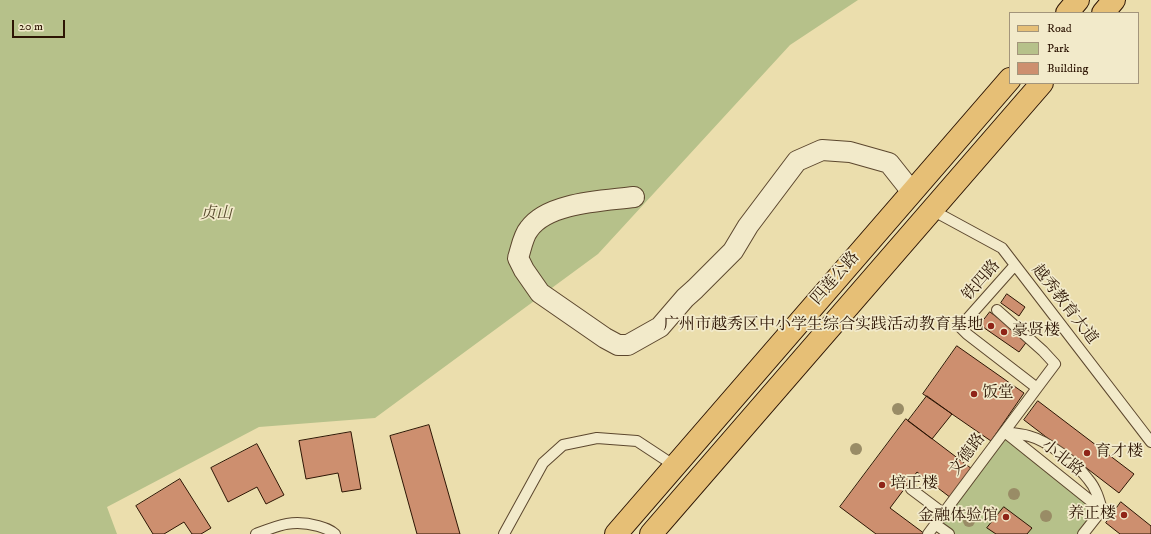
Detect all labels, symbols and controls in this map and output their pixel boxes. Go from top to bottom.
scale bar [14,12,67,38]
legend [1009,12,1139,84]
text: 20 m [19,19,43,34]
text: Road [1047,21,1072,36]
text: Park [1047,41,1069,56]
text: Building [1047,61,1088,76]
park label: 贞山 [200,205,232,225]
street label: 四莲公路 [808,249,864,309]
street label: 铁四路 [959,257,1005,305]
street label: 越秀教育大道 [1027,261,1101,349]
place label: 广州市越秀区中小学生综合实践活动教育基地 [663,316,983,336]
marker: 广州市越秀区中小学生综合实践活动教育基地 [986,321,996,331]
place label: 豪贤楼 [1012,322,1060,342]
marker: 豪贤楼 [999,327,1009,337]
place label: 饭堂 [982,384,1014,404]
marker: 饭堂 [969,389,979,399]
street label: 文德路 [946,430,990,480]
street label: 小北路 [1037,437,1087,481]
place label: 育才楼 [1095,443,1143,463]
marker: 育才楼 [1082,448,1092,458]
place label: 培正楼 [890,475,938,495]
marker: 培正楼 [877,480,887,490]
place label: 养正楼 [1068,505,1116,525]
place label: 金融体验馆 [918,507,998,527]
marker: 养正楼 [1119,510,1129,520]
marker: 金融体验馆 [1001,512,1011,522]

